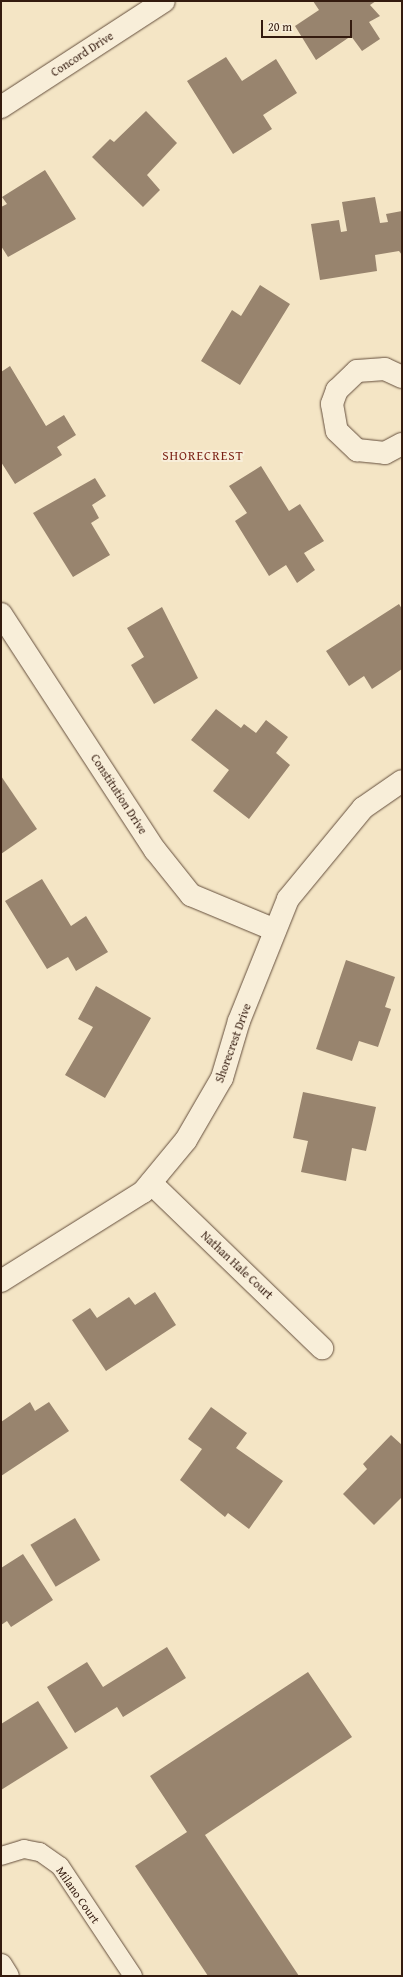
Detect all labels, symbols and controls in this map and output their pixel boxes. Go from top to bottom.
scale bar [263,12,354,38]
text: 20 m [268,18,292,35]
street label: Concord Drive [48,28,116,80]
district label: SHORECREST [162,448,244,464]
street label: Constitution Drive [88,751,150,837]
street label: Shorecrest Drive [212,1001,254,1085]
street label: Nathan Hale Court [198,1228,276,1302]
street label: Milano Court [53,1864,103,1926]

